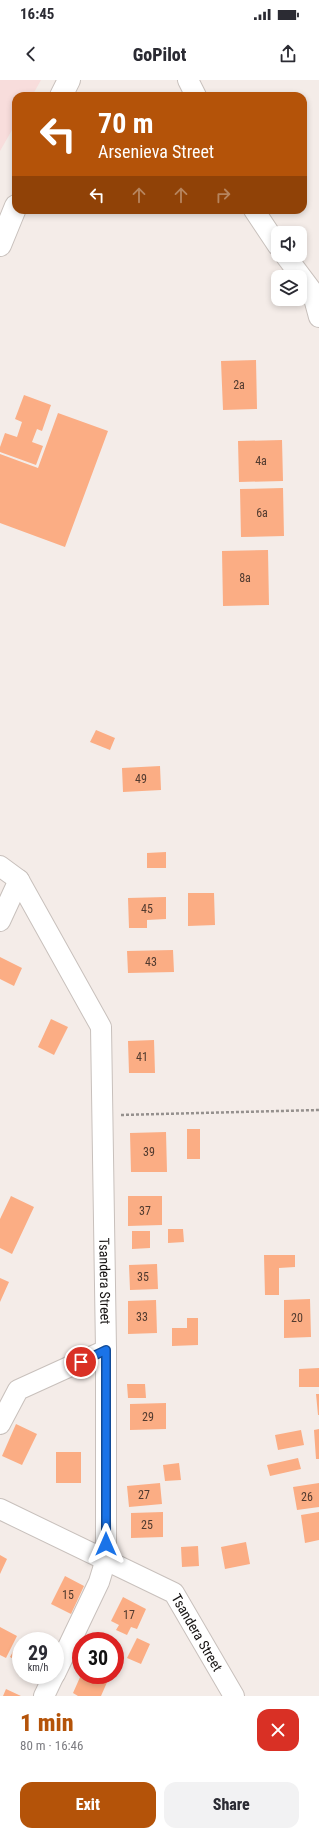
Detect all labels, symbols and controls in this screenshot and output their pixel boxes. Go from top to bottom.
text: 16:45 [20,5,54,23]
icon: back [20,43,42,65]
icon: share [277,43,299,65]
text: GoPilot [133,44,186,65]
text: 70 m [98,107,154,140]
icon: left [32,108,84,160]
text: Arsenieva Street [98,141,214,162]
icon: left [86,184,108,206]
icon: ahead [128,184,150,206]
icon: ahead [170,184,192,206]
icon: right [212,184,234,206]
map controls [271,226,307,306]
button: sound [271,226,307,262]
button: layers [271,270,307,306]
house number: 2а [233,378,245,392]
house number: 4а [255,454,267,468]
house number: 6а [256,506,268,520]
house number: 8а [239,571,251,585]
house number: 49 [135,772,147,786]
house number: 45 [141,902,153,916]
house number: 43 [145,955,157,969]
house number: 41 [136,1050,148,1064]
house number: 39 [143,1145,155,1159]
house number: 37 [139,1204,151,1218]
street label: Tsandera Street [96,1238,114,1325]
house number: 35 [137,1270,149,1284]
house number: 33 [136,1310,148,1324]
house number: 20 [291,1311,303,1325]
pin [64,1345,98,1379]
icon: arrive [70,1351,92,1373]
house number: 29 [142,1410,154,1424]
house number: 27 [138,1488,150,1502]
house number: 26 [301,1490,313,1504]
house number: 25 [141,1518,153,1532]
position arrow [85,1523,127,1565]
house number: 15 [62,1588,74,1602]
street label: Tsandera Street [168,1591,226,1674]
house number: 17 [123,1608,135,1622]
speed limit sign: 30 [72,1632,124,1684]
text: 29 [28,1641,48,1665]
text: km/h [28,1662,48,1673]
text: 1 min [20,1709,74,1737]
button: close [257,1709,299,1751]
text: 80 m · 16:46 [20,1738,83,1753]
button: Exit [20,1782,156,1828]
button: Share [164,1782,299,1828]

